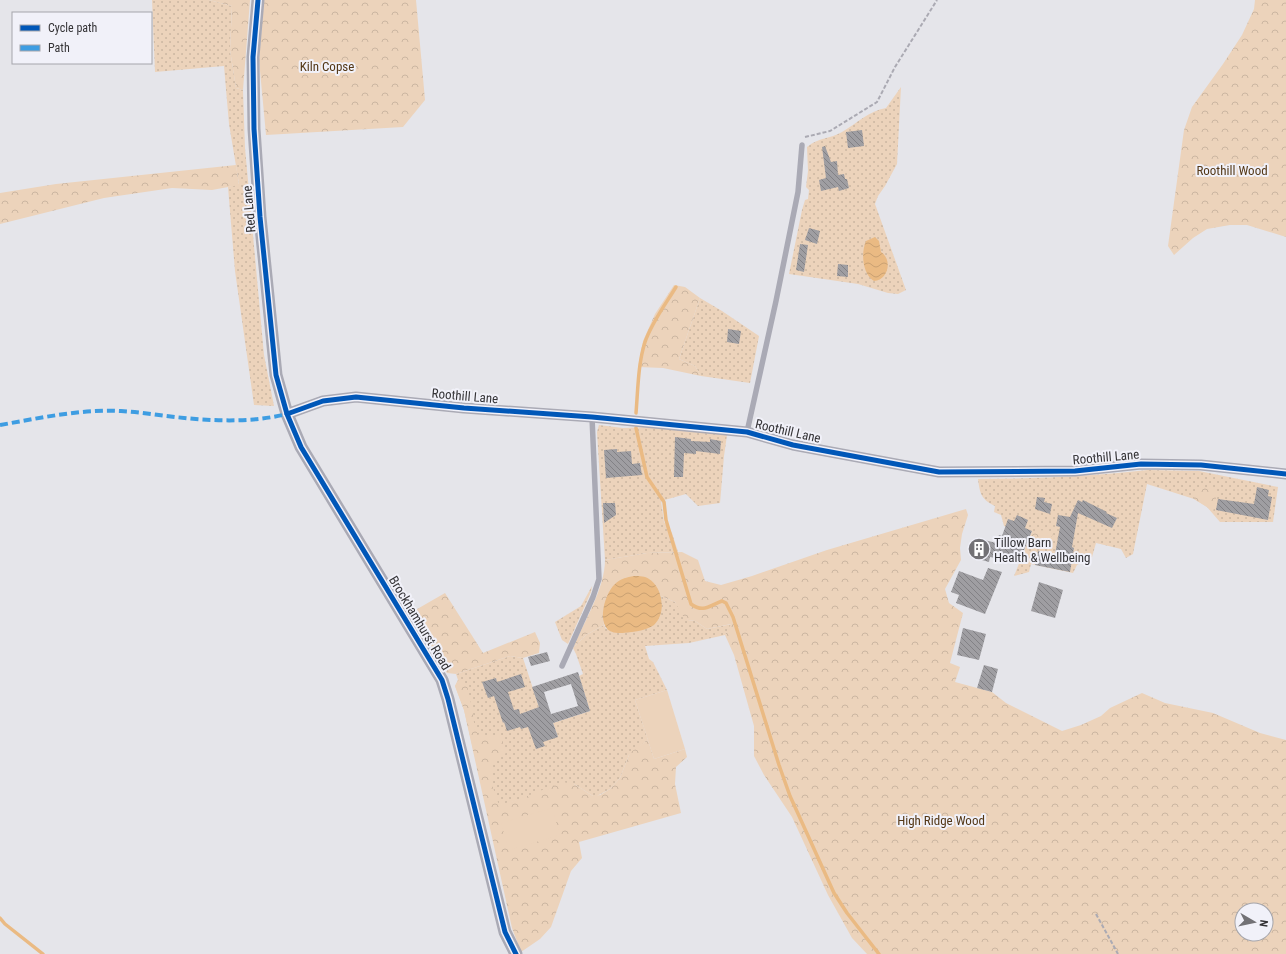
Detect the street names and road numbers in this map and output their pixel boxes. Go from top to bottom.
street label: Red Lane [239,185,259,233]
street label: Roothill Lane [431,386,499,406]
street label: Roothill Lane [754,416,822,446]
street label: Roothill Lane [1072,447,1140,467]
street label: Brockhamhurst Road [386,573,454,673]

